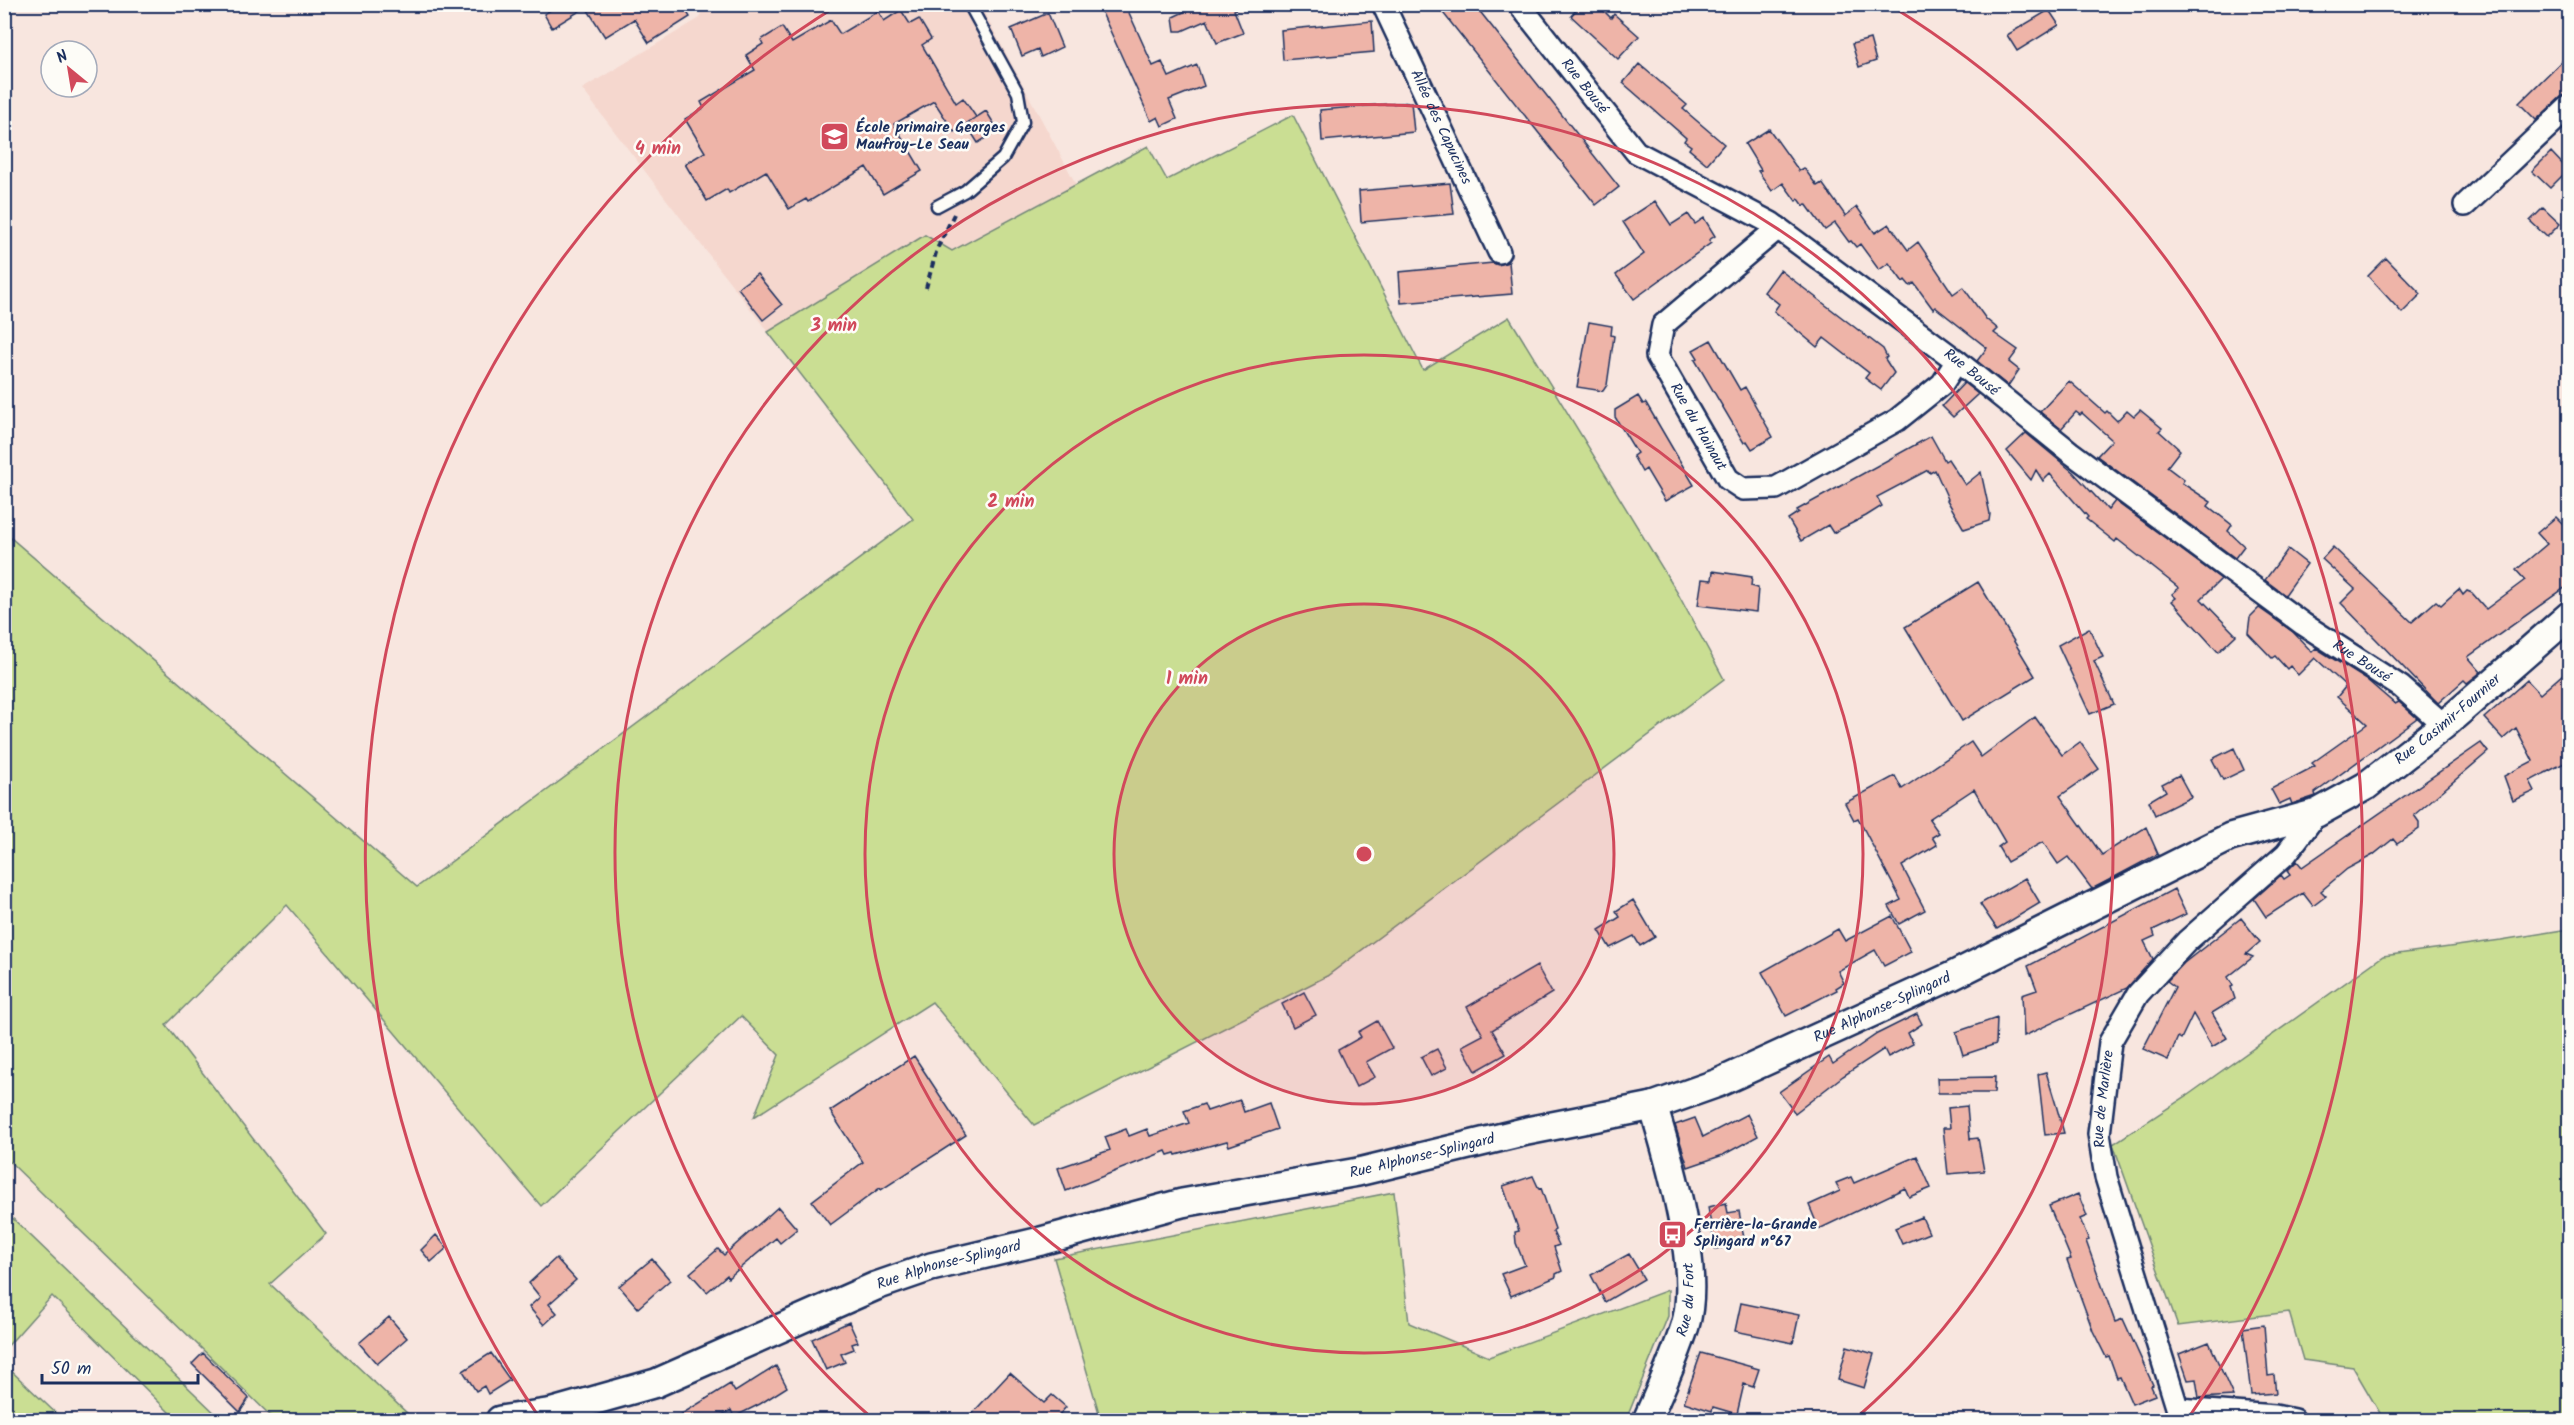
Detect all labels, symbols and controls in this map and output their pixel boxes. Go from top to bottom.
north arrow [39,39,99,99]
text: N [52,44,73,71]
street label: Rue Bousé [1554,53,1615,121]
street label: Allée des Capucines [1403,66,1478,189]
place label: École primaire Georges Maufroy-Le Seau [856,116,1005,157]
school or university icon: École primaire Georges Maufroy-Le Seau [819,121,851,153]
text: 4 min [635,135,681,164]
text: 3 min [810,312,857,341]
street label: Rue Bousé [1938,343,2005,403]
street label: Rue du Hainaut [1663,378,1733,476]
text: 2 min [988,488,1034,517]
street label: Rue Bousé [2328,634,2397,690]
text: 1 min [1166,665,1208,694]
street label: Rue Casimir-Fournier [2389,668,2507,771]
centre of rings [1354,844,1374,864]
street label: Rue Alphonse-Splingard [1810,966,1955,1050]
street label: Rue de Marlière [2087,1049,2121,1150]
street label: Rue Alphonse-Splingard [1348,1127,1498,1185]
place label: Ferrière-la-Grande Splingard n°67 [1694,1213,1818,1254]
bus stop icon: Ferrière-la-Grande Splingard n°67 [1657,1218,1689,1250]
street label: Rue Alphonse-Splingard [874,1234,1024,1297]
street label: Rue du Fort [1670,1262,1702,1340]
scale bar [42,1347,198,1385]
text: 50 m [51,1355,91,1384]

